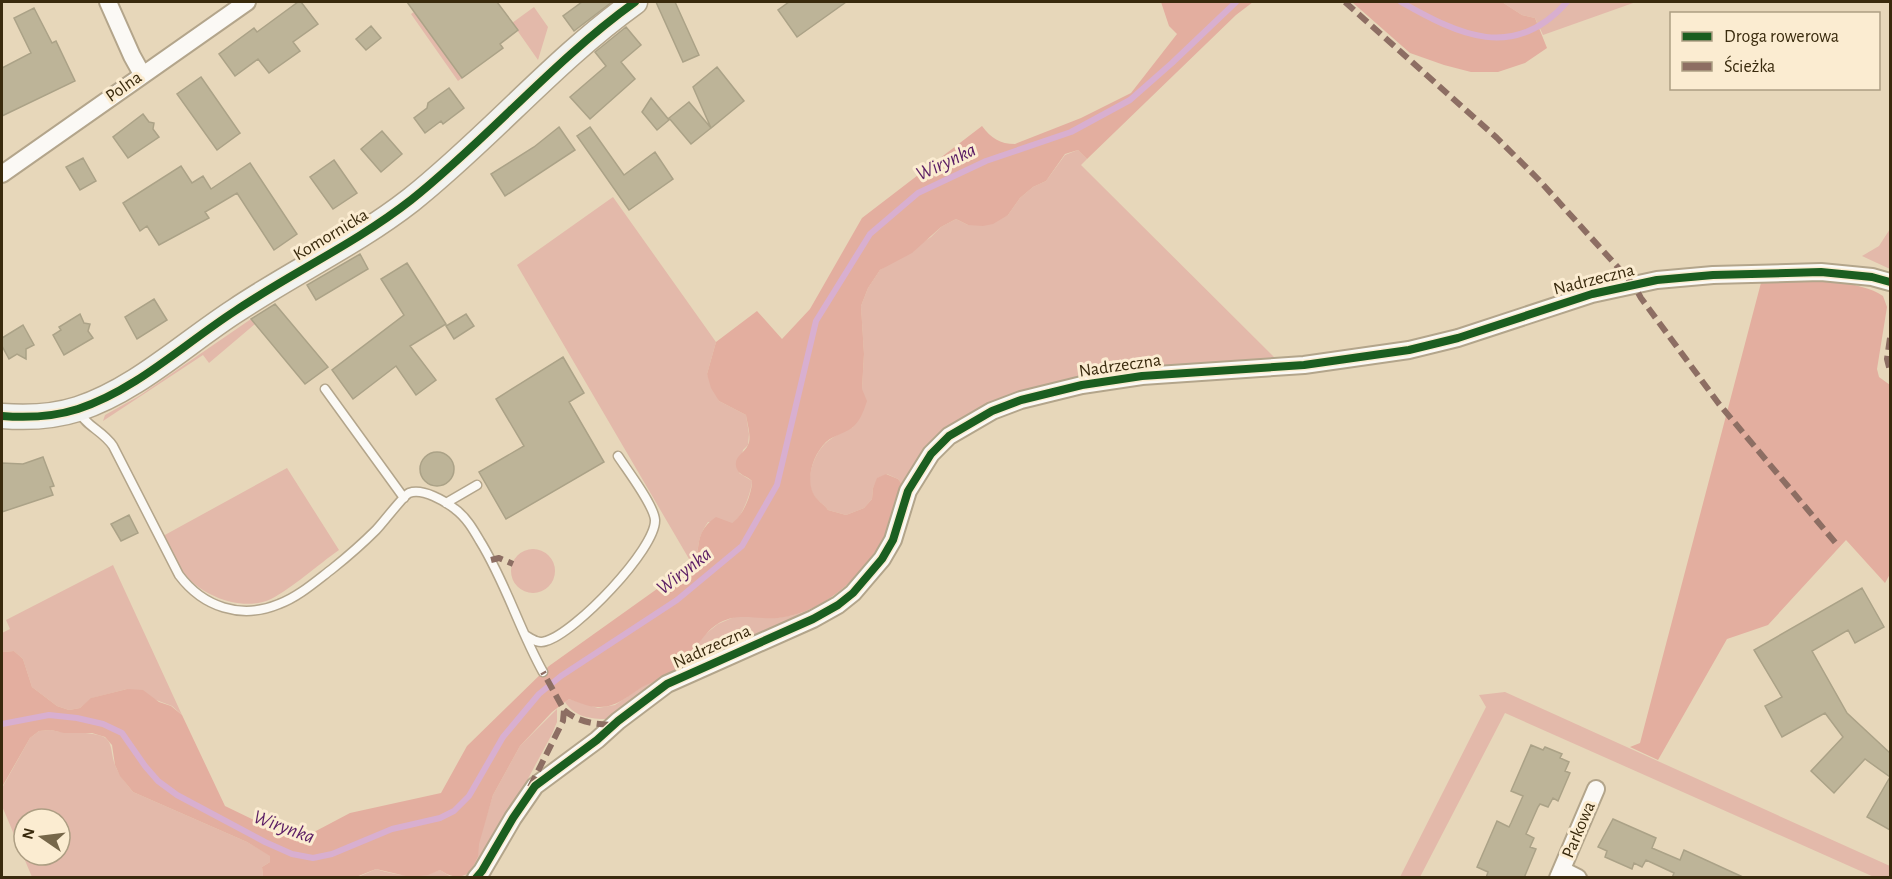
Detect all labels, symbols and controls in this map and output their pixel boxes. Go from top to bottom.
legend [1670,12,1880,90]
text: Droga rowerowa [1724,28,1839,46]
text: Ścieżka [1724,55,1775,76]
street label: Polna [103,68,145,106]
water label: Wirynka [913,140,979,184]
street label: Komornicka [290,206,372,264]
street label: Nadrzeczna [1552,261,1636,299]
street label: Nadrzeczna [1078,351,1162,381]
water label: Wirynka [653,544,715,598]
street label: Nadrzeczna [671,622,753,672]
street label: Parkowa [1559,799,1599,861]
north arrow [12,807,72,867]
water label: Wirynka [251,807,317,847]
text: N [19,826,38,841]

